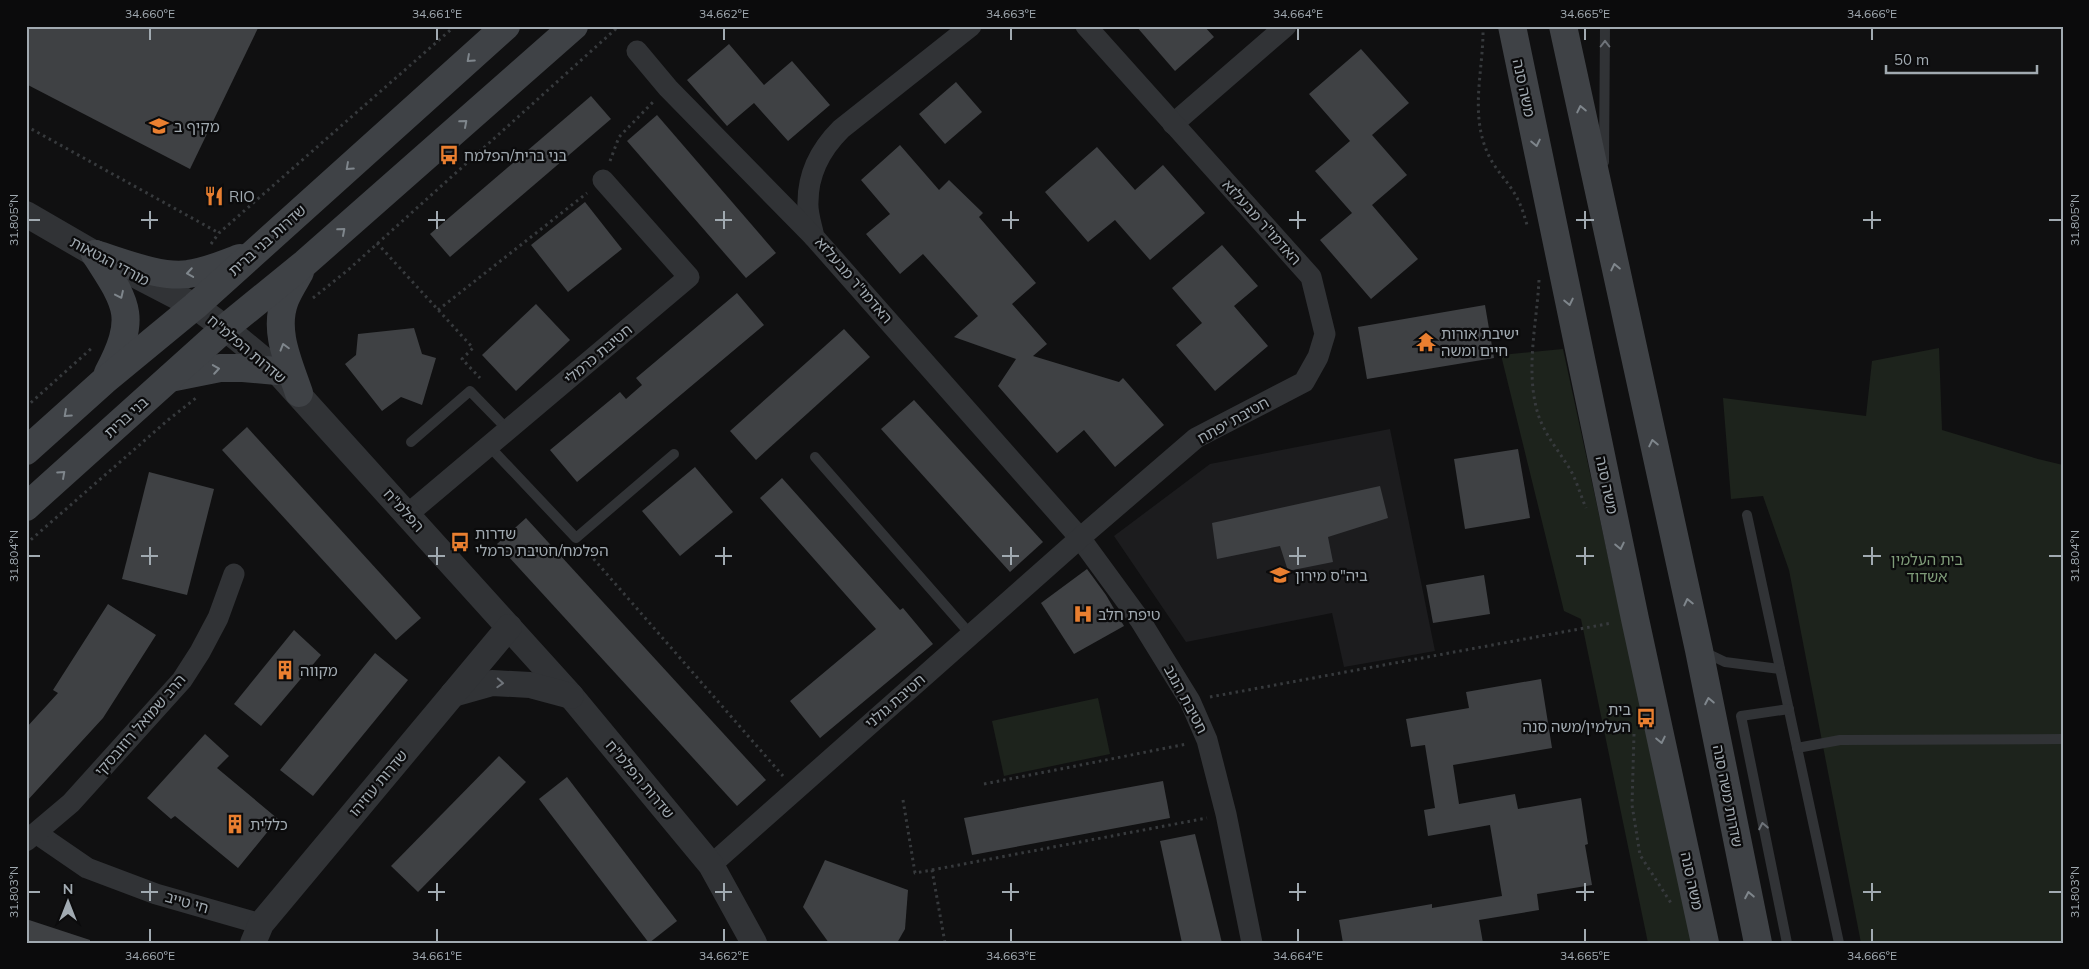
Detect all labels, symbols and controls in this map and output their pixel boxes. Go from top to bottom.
text: 34.660°E [125,6,175,21]
text: 34.661°E [412,6,462,21]
text: 34.662°E [699,6,749,21]
text: 34.663°E [986,6,1036,21]
text: 34.664°E [1273,6,1323,21]
text: 34.665°E [1560,6,1610,21]
text: 34.666°E [1847,6,1897,21]
one-way arrow [1600,40,1610,48]
scale bar [1886,42,2038,74]
text: 50 m [1894,50,1929,69]
one-way arrow [467,53,476,62]
street label: משה סנה [1509,57,1539,119]
one-way arrow [1576,104,1586,113]
school or university icon: מקיף ב [148,115,170,137]
place label: מקיף ב [174,117,220,136]
one-way arrow [458,120,467,129]
one-way arrow [1530,138,1540,147]
bus stop icon: בני ברית/הפלמח [438,144,460,166]
place label: בני ברית/הפלמח [464,146,568,165]
one-way arrow [345,161,354,170]
street label: האדמו"ר מבעלזא [1219,175,1305,269]
restaurant icon: RIO [203,185,225,207]
place label: RIO [229,187,255,206]
text: 31.805°N [6,194,21,246]
text: 31.805°N [2067,194,2082,246]
street label: שדרות בני ברית [224,200,310,280]
one-way arrow [336,228,345,237]
street label: מורדי הגטאות [67,232,153,290]
street label: האדמו"ר מבעלזא [811,233,897,327]
one-way arrow [1610,263,1621,272]
one-way arrow [186,268,194,278]
one-way arrow [114,290,124,299]
one-way arrow [1563,297,1573,306]
street label: שדרות הפלמ"ח [204,311,290,387]
street label: חטיבת כרמלי [560,320,636,388]
place label: ישיבת אורות חיים ומשה [1441,324,1519,360]
temple icon: ישיבת אורות חיים ומשה [1415,331,1437,353]
one-way arrow [279,343,289,352]
one-way arrow [212,365,220,375]
street label: בני ברית [100,392,152,442]
street label: חטיבת יפתח [1194,393,1272,447]
one-way arrow [64,408,73,417]
one-way arrow [1648,439,1659,448]
street label: משה סנה [1592,454,1622,516]
one-way arrow [57,471,66,480]
street label: הפלמ"ח [380,484,428,536]
place label: שדרות הפלמח/חטיבת כרמלי [475,524,609,560]
text: 31.804°N [6,530,21,582]
text: 31.804°N [2067,530,2082,582]
bus stop icon: שדרות הפלמח/חטיבת כרמלי [449,531,471,553]
one-way arrow [1614,542,1625,551]
park label: בית העלמין אשדוד [1891,550,1964,586]
school or university icon: ביה"ס מירון [1269,564,1291,586]
place label: ביה"ס מירון [1295,566,1368,585]
one-way arrow [1683,598,1694,606]
hospital icon: טיפת חלב [1072,603,1094,625]
place label: טיפת חלב [1098,605,1161,624]
building icon: מקווה [274,659,296,681]
place label: מקווה [300,661,338,680]
street label: חטיבת הנגב [1160,661,1212,737]
street label: הרב שמואל רוזובסקי [91,670,189,780]
street label: חטיבת גולני [861,670,929,732]
one-way arrow [497,678,505,689]
one-way arrow [1705,697,1715,706]
place label: בית העלמין/משה סנה [1522,700,1631,736]
bus stop icon: בית העלמין/משה סנה [1635,707,1657,729]
one-way arrow [1655,735,1666,744]
street label: שדרות הפלמ"ח [602,736,678,822]
street label: שדרות משה סנה [1709,743,1747,849]
street label: שדרות עוזיהו [345,746,411,820]
building icon: כללית [224,813,246,835]
place label: כללית [250,815,288,834]
one-way arrow [1759,822,1769,831]
street label: משה סנה [1677,850,1707,912]
text: 31.803°N [6,866,21,918]
text: 31.803°N [2067,866,2082,918]
north arrow [42,876,92,926]
text: N [63,880,73,898]
street label: חי טייב [163,887,211,917]
one-way arrow [1744,891,1754,899]
text: 34.660°E [125,948,175,963]
text: 34.661°E [412,948,462,963]
text: 34.662°E [699,948,749,963]
text: 34.663°E [986,948,1036,963]
text: 34.664°E [1273,948,1323,963]
text: 34.665°E [1560,948,1610,963]
text: 34.666°E [1847,948,1897,963]

